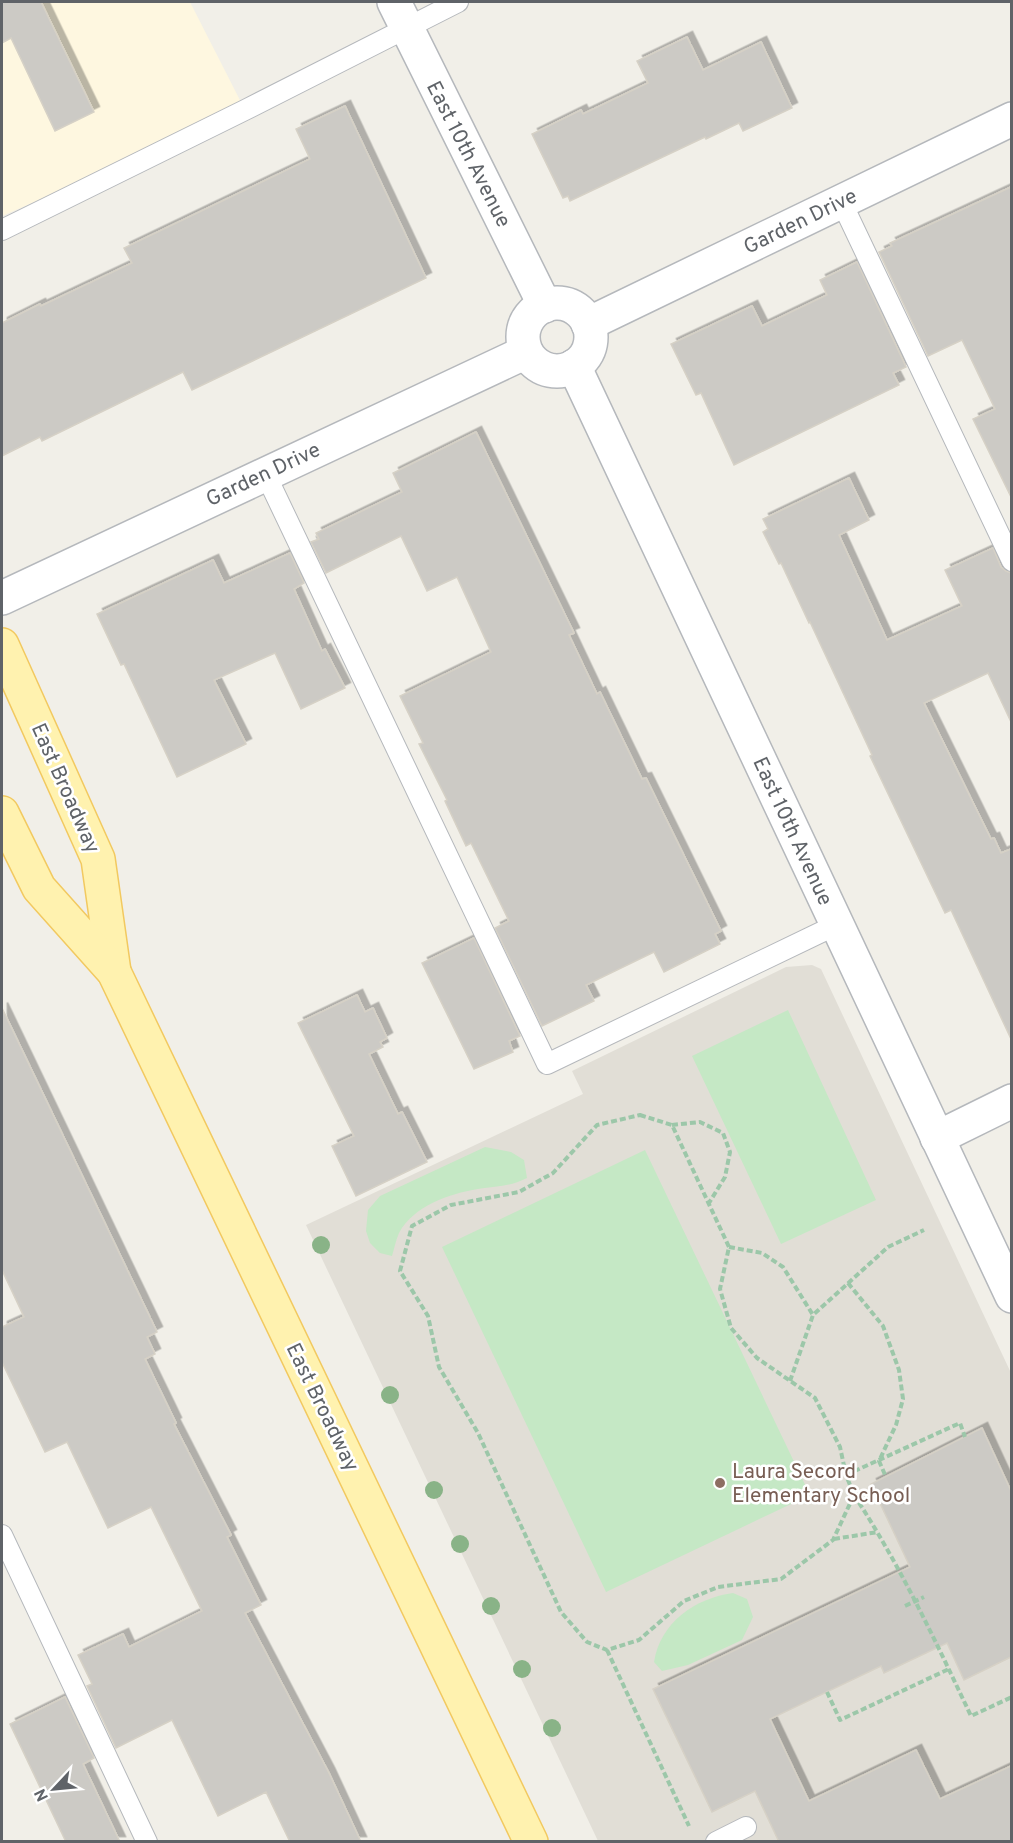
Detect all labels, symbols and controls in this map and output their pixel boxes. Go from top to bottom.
street label: East 10th Avenue [419,77,516,233]
street label: Garden Drive [739,183,862,261]
street label: Garden Drive [202,437,325,514]
street label: East Broadway [24,719,105,858]
street label: East 10th Avenue [745,753,838,910]
street label: East Broadway [279,1339,364,1476]
place label: Laura Secord Elementary School [732,1459,910,1510]
marker: Laura Secord Elementary School [713,1476,727,1490]
north arrow [24,1759,84,1819]
text: N [31,1785,54,1804]

